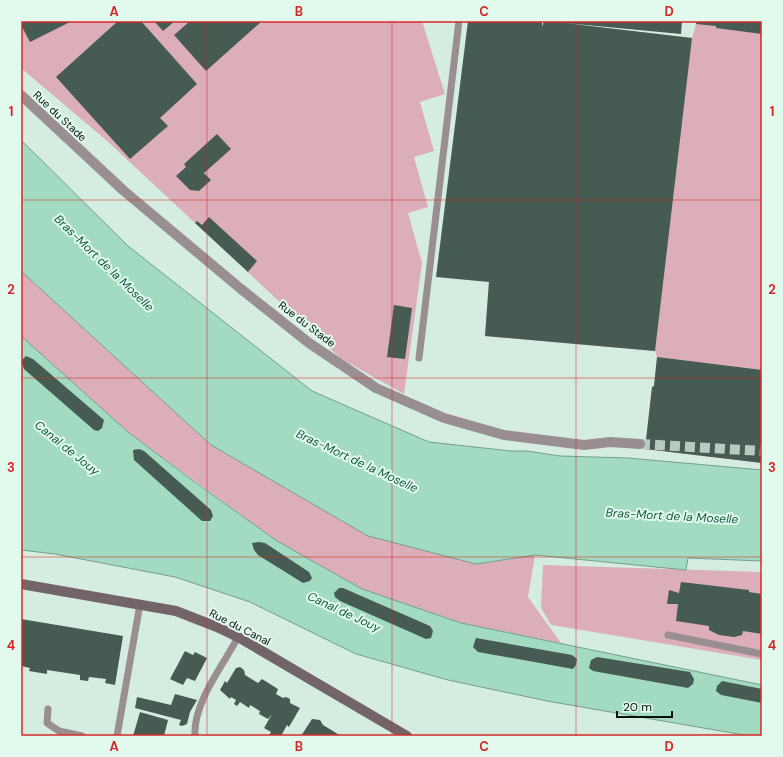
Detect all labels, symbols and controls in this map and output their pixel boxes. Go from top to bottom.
text: A [109,3,119,20]
text: B [295,3,303,20]
text: C [479,3,489,20]
text: D [664,3,674,20]
street label: Rue du Stade [30,88,90,144]
text: 1 [9,103,13,120]
text: 1 [770,103,774,120]
water label: Bras-Mort de la Moselle [51,211,157,315]
text: 2 [7,281,15,298]
text: 2 [768,281,776,298]
street label: Rue du Stade [276,298,338,350]
water label: Canal de Jouy [31,417,103,479]
water label: Bras-Mort de la Moselle [293,426,421,496]
text: 3 [7,459,15,476]
text: 3 [768,459,776,476]
water label: Bras-Mort de la Moselle [605,505,739,527]
water label: Canal de Jouy [305,588,384,636]
street label: Rue du Canal [207,606,273,648]
text: 4 [7,637,15,654]
text: 4 [768,637,776,654]
scale bar [617,693,672,719]
text: 20 m [623,699,652,715]
text: A [109,738,119,755]
text: B [295,738,303,755]
text: C [479,738,489,755]
text: D [664,738,674,755]

